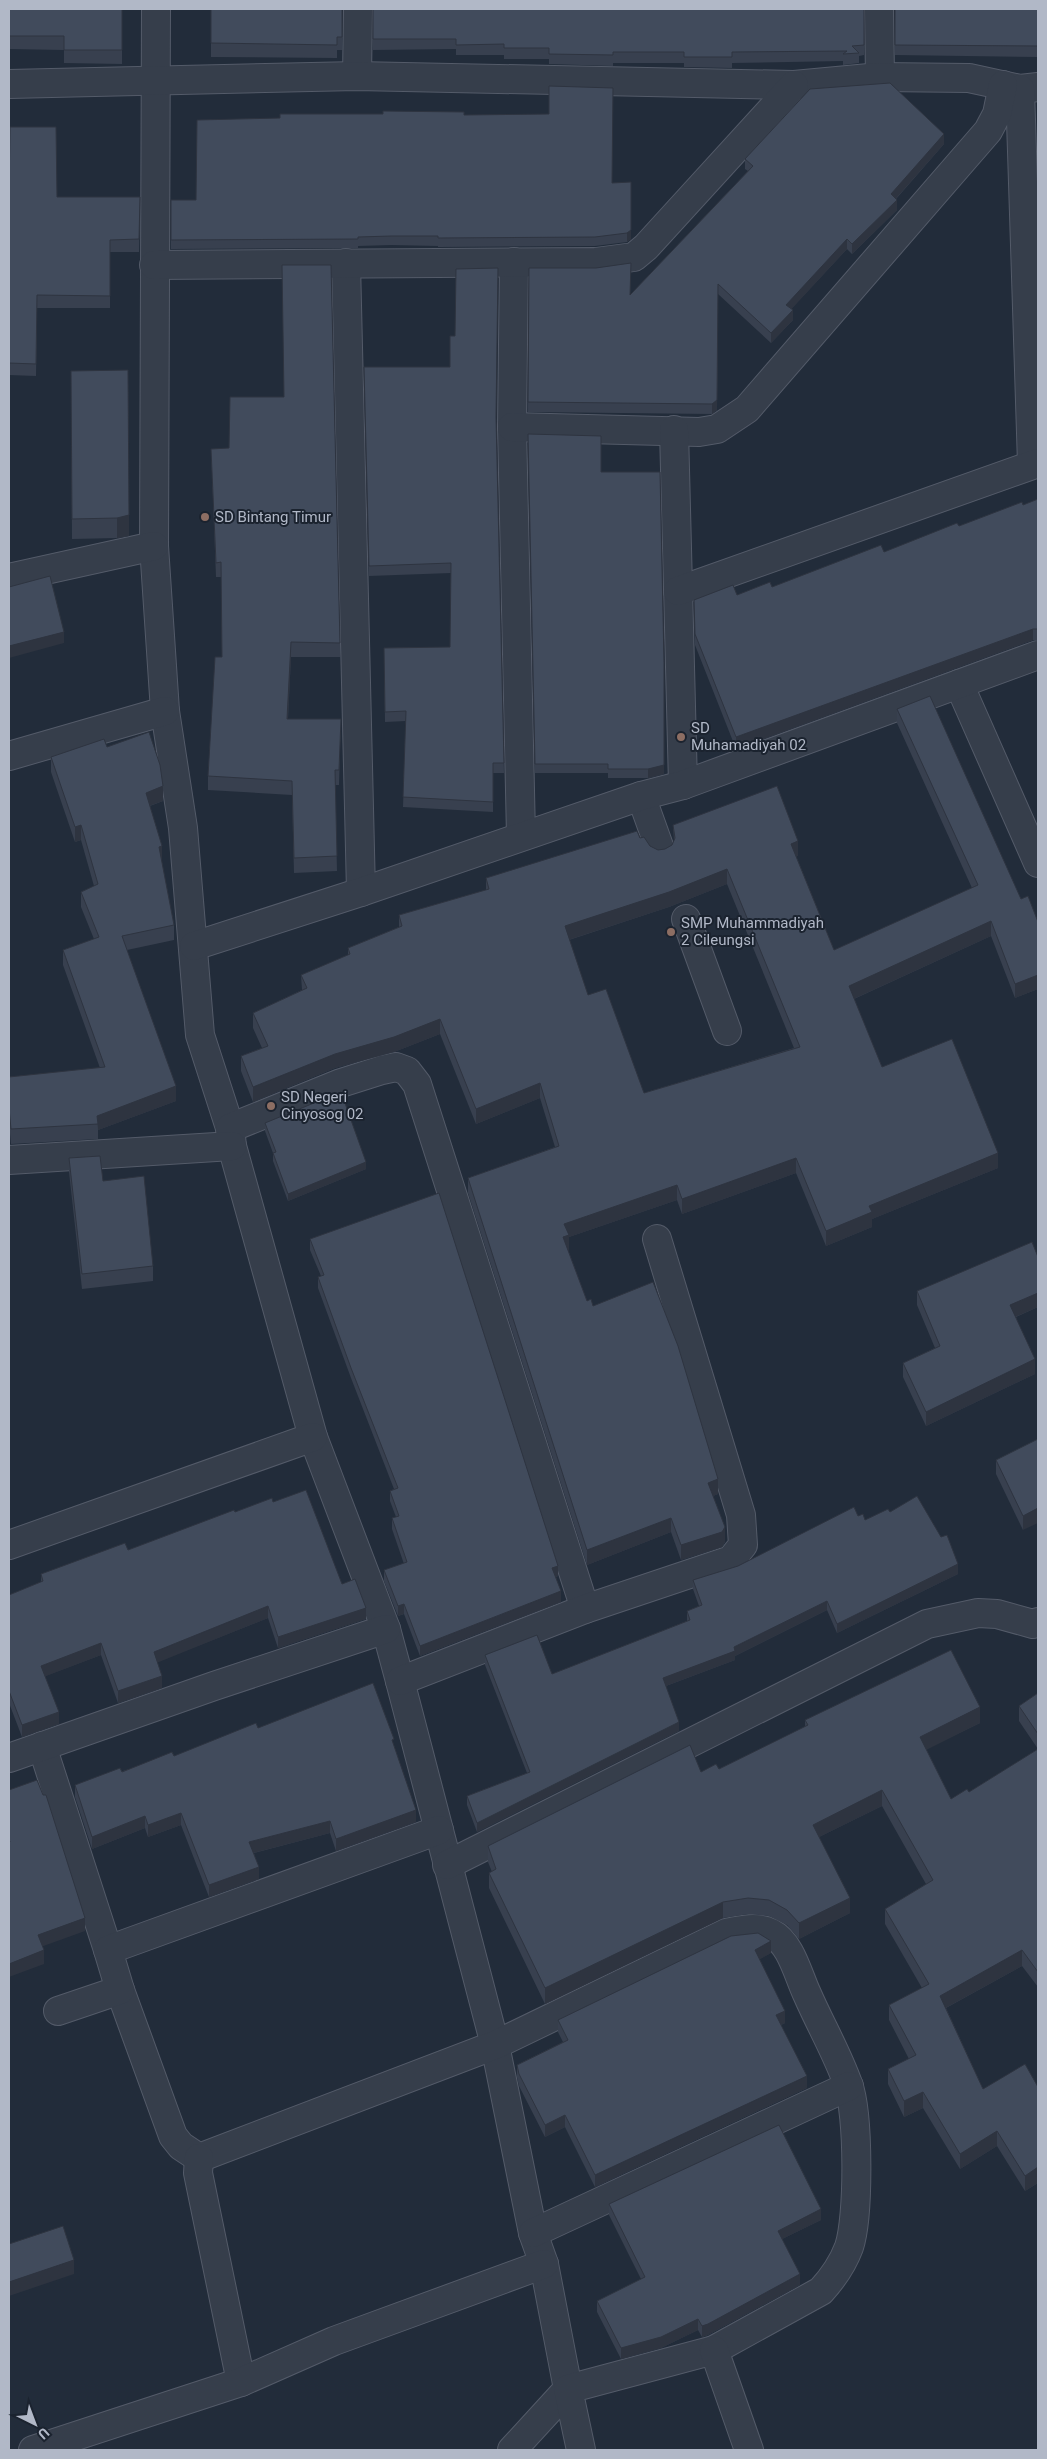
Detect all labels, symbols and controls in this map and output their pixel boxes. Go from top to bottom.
place label: SD Bintang Timur [215,508,331,526]
marker: SD Bintang Timur [199,511,211,523]
place label: SD Muhamadiyah 02 [691,719,806,754]
marker: SD Muhamadiyah 02 [675,731,687,743]
place label: SMP Muhammadiyah 2 Cileungsi [681,914,824,949]
marker: SMP Muhammadiyah 2 Cileungsi [665,926,677,938]
place label: SD Negeri Cinyosog 02 [281,1088,364,1123]
marker: SD Negeri Cinyosog 02 [265,1100,277,1112]
north arrow [10,2399,60,2449]
text: U [35,2425,52,2443]

